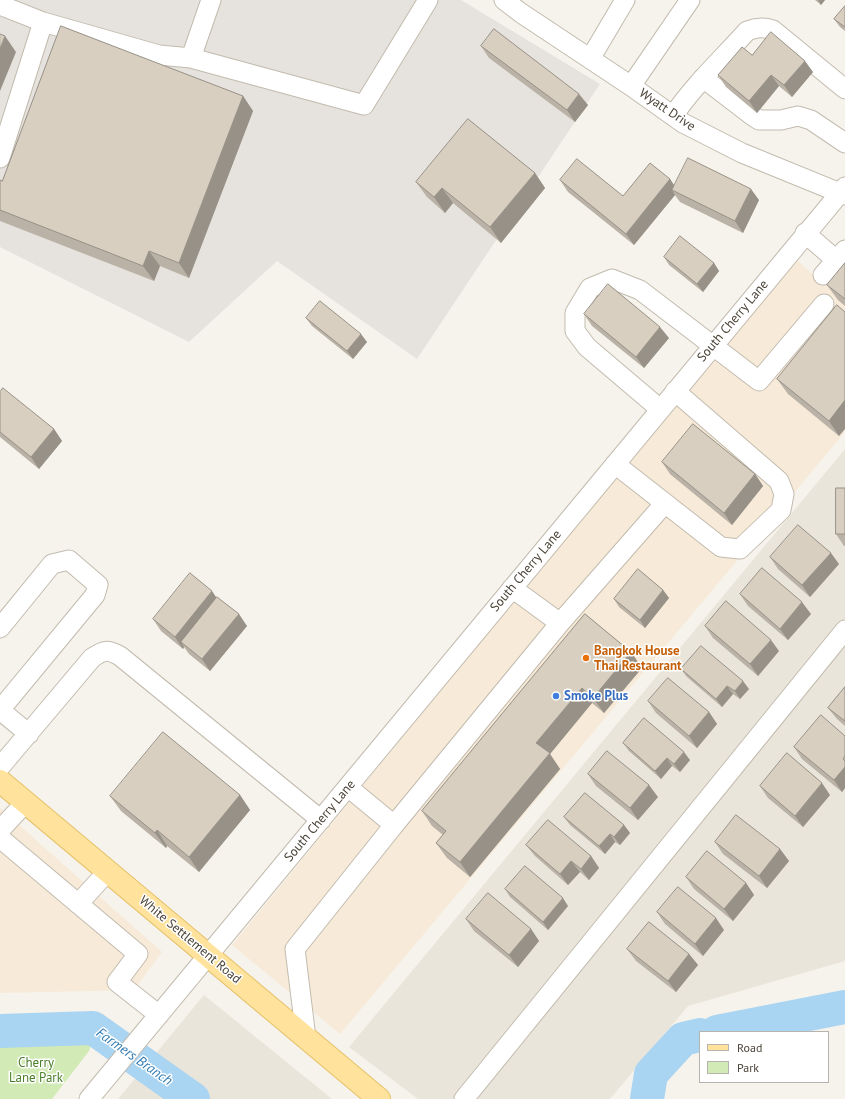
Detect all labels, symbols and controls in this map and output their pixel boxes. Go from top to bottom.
street label: Wyatt Drive [636,86,698,134]
street label: South Cherry Lane [694,277,772,365]
street label: South Cherry Lane [487,527,565,615]
place label: Bangkok House Thai Restaurant [594,643,682,674]
marker: Bangkok House Thai Restaurant [581,653,591,663]
place label: Smoke Plus [564,688,628,704]
marker: Smoke Plus [551,691,561,701]
street label: South Cherry Lane [281,777,359,865]
street label: White Settlement Road [136,893,244,987]
water label: Farmers Branch [93,1025,175,1089]
legend [699,1031,829,1083]
text: Road [737,1040,762,1055]
park label: Cherry Lane Park [9,1055,63,1086]
text: Park [737,1060,759,1075]

